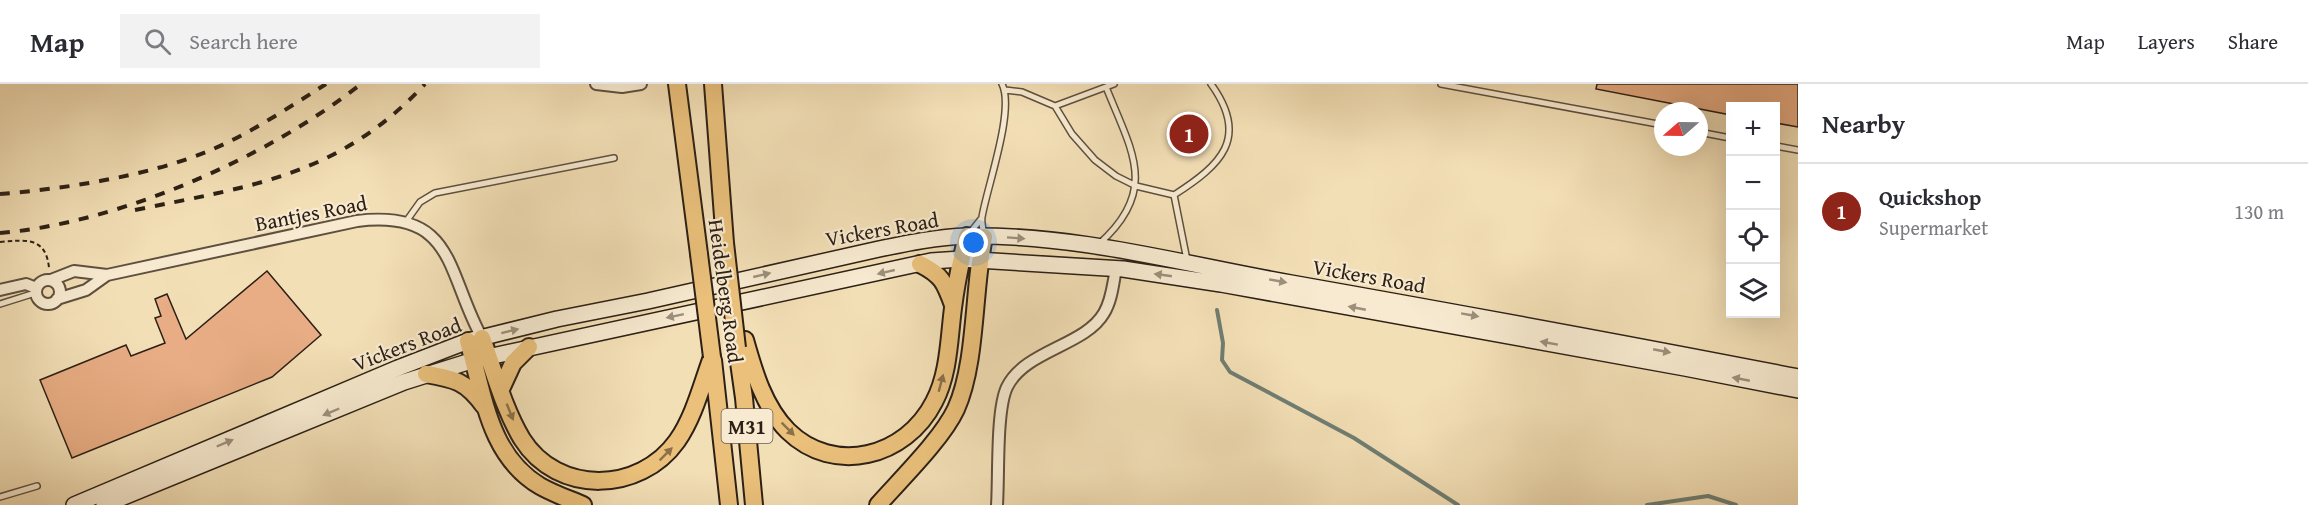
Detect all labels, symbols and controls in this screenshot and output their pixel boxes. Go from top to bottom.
search box [120,14,540,68]
text: Map [30,21,84,62]
icon: search [141,25,174,58]
text: Search here [189,25,298,57]
text: Map [2066,26,2105,57]
text: Layers [2138,26,2195,57]
text: Share [2228,26,2278,57]
north arrow [1654,102,1708,156]
map controls [1726,102,1780,318]
button: + [1726,102,1780,156]
text: Nearby [1822,104,1905,143]
pin: 1 [1170,112,1208,156]
button: − [1726,156,1780,210]
text: Quickshop [1879,181,1981,213]
street label: Bantjes Road [252,187,370,239]
text: 1 [1836,197,1847,226]
text: 130 m [2234,197,2284,226]
street label: Vickers Road [823,204,942,254]
button: locate [1726,210,1780,264]
text: Supermarket [1879,213,1988,242]
street label: Heidelberg Road [701,217,752,366]
your location [959,228,988,257]
one-way arrow [1006,233,1025,242]
street label: Vickers Road [1310,251,1429,301]
button: layers [1726,264,1780,318]
one-way arrow [877,267,896,277]
one-way arrow [752,270,771,279]
one-way arrow [1154,271,1173,280]
one-way arrow [1269,277,1288,286]
one-way arrow [1347,303,1366,312]
street label: Vickers Road [348,309,467,379]
one-way arrow [1461,311,1480,320]
one-way arrow [665,312,684,321]
one-way arrow [501,325,519,335]
one-way arrow [1539,338,1558,347]
one-way arrow [1652,347,1671,356]
one-way arrow [937,374,946,392]
one-way arrow [1731,374,1750,383]
one-way arrow [506,403,515,421]
one-way arrow [321,407,339,417]
road number: M31 [722,409,772,443]
one-way arrow [781,422,795,436]
one-way arrow [217,438,235,448]
one-way arrow [658,447,673,461]

